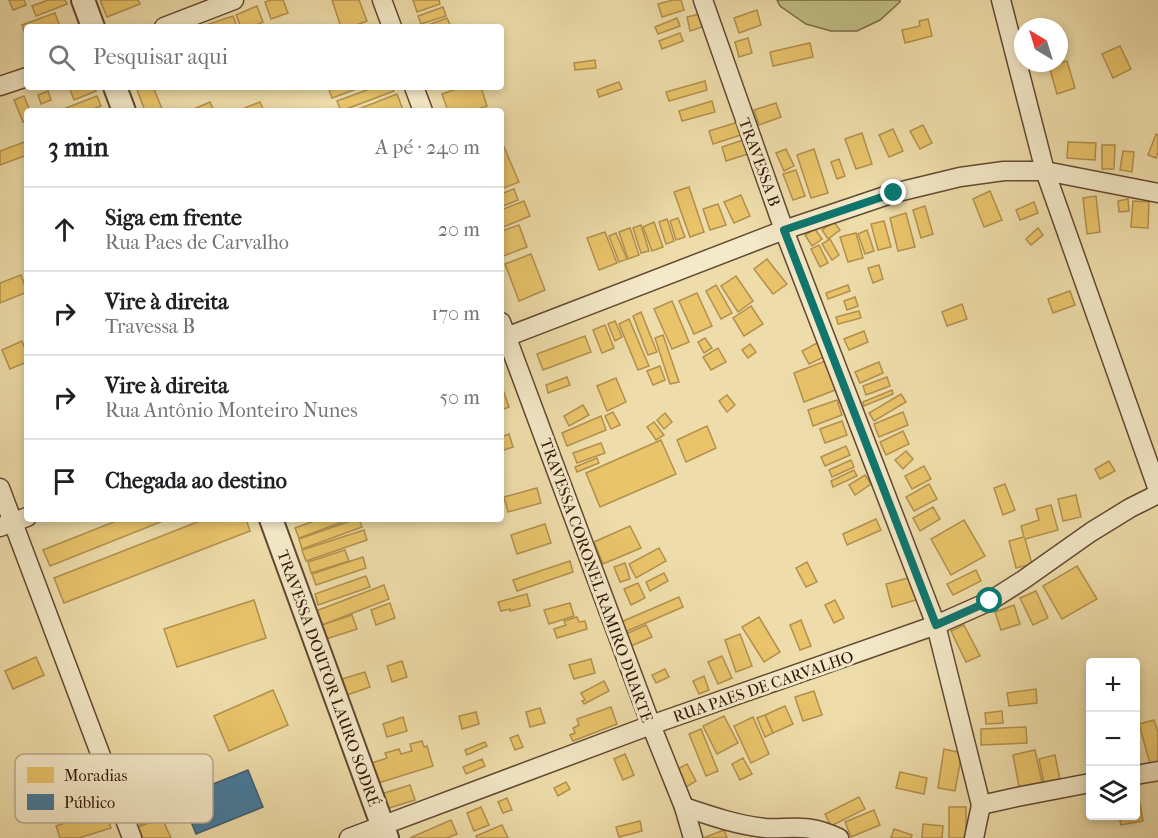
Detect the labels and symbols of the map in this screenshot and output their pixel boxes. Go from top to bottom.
north arrow [1014,18,1068,72]
street label: TRAVESSA B [735,115,784,209]
route end [880,179,906,205]
street label: TRAVESSA CORONEL RAMIRO DUARTE [536,436,657,725]
street label: TRAVESSA DOUTOR LAURO SODRÉ [273,547,385,809]
route start [976,587,1002,613]
street label: RUA PAES DE CARVALHO [670,647,856,726]
legend [15,754,213,823]
text: Moradias [64,766,127,785]
text: Público [64,793,115,812]

